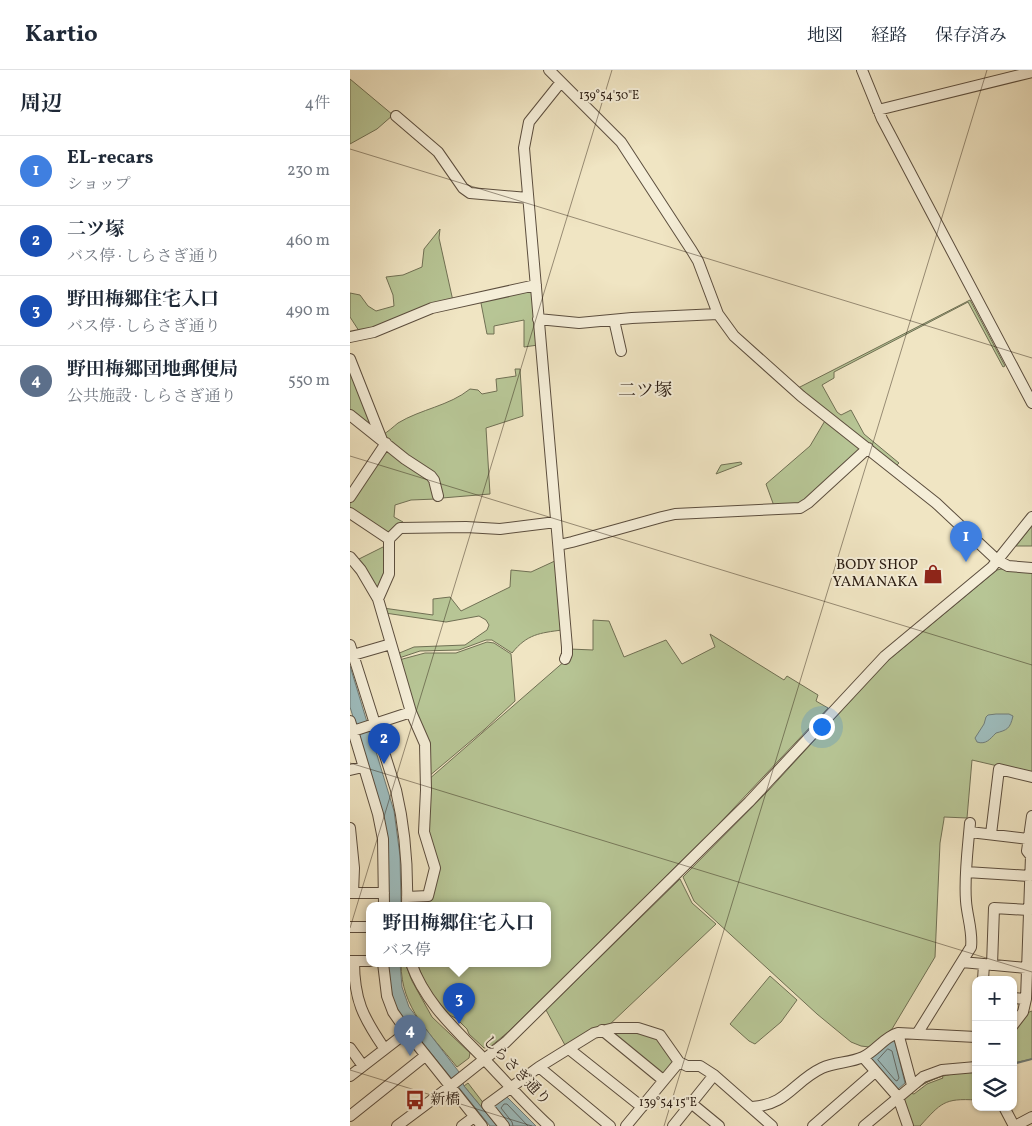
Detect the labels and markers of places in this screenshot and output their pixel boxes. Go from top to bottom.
pin: 1 [950,521,982,562]
place label: BODY SHOP YAMANAKA [832,555,918,593]
shop icon: BODY SHOP YAMANAKA [922,563,944,585]
pin: 2 [368,723,400,764]
pin: 3 [443,983,475,1024]
pin: 4 [394,1015,426,1056]
bus stop icon: 新橋 [404,1089,426,1111]
place label: 新橋 [430,1090,460,1111]

